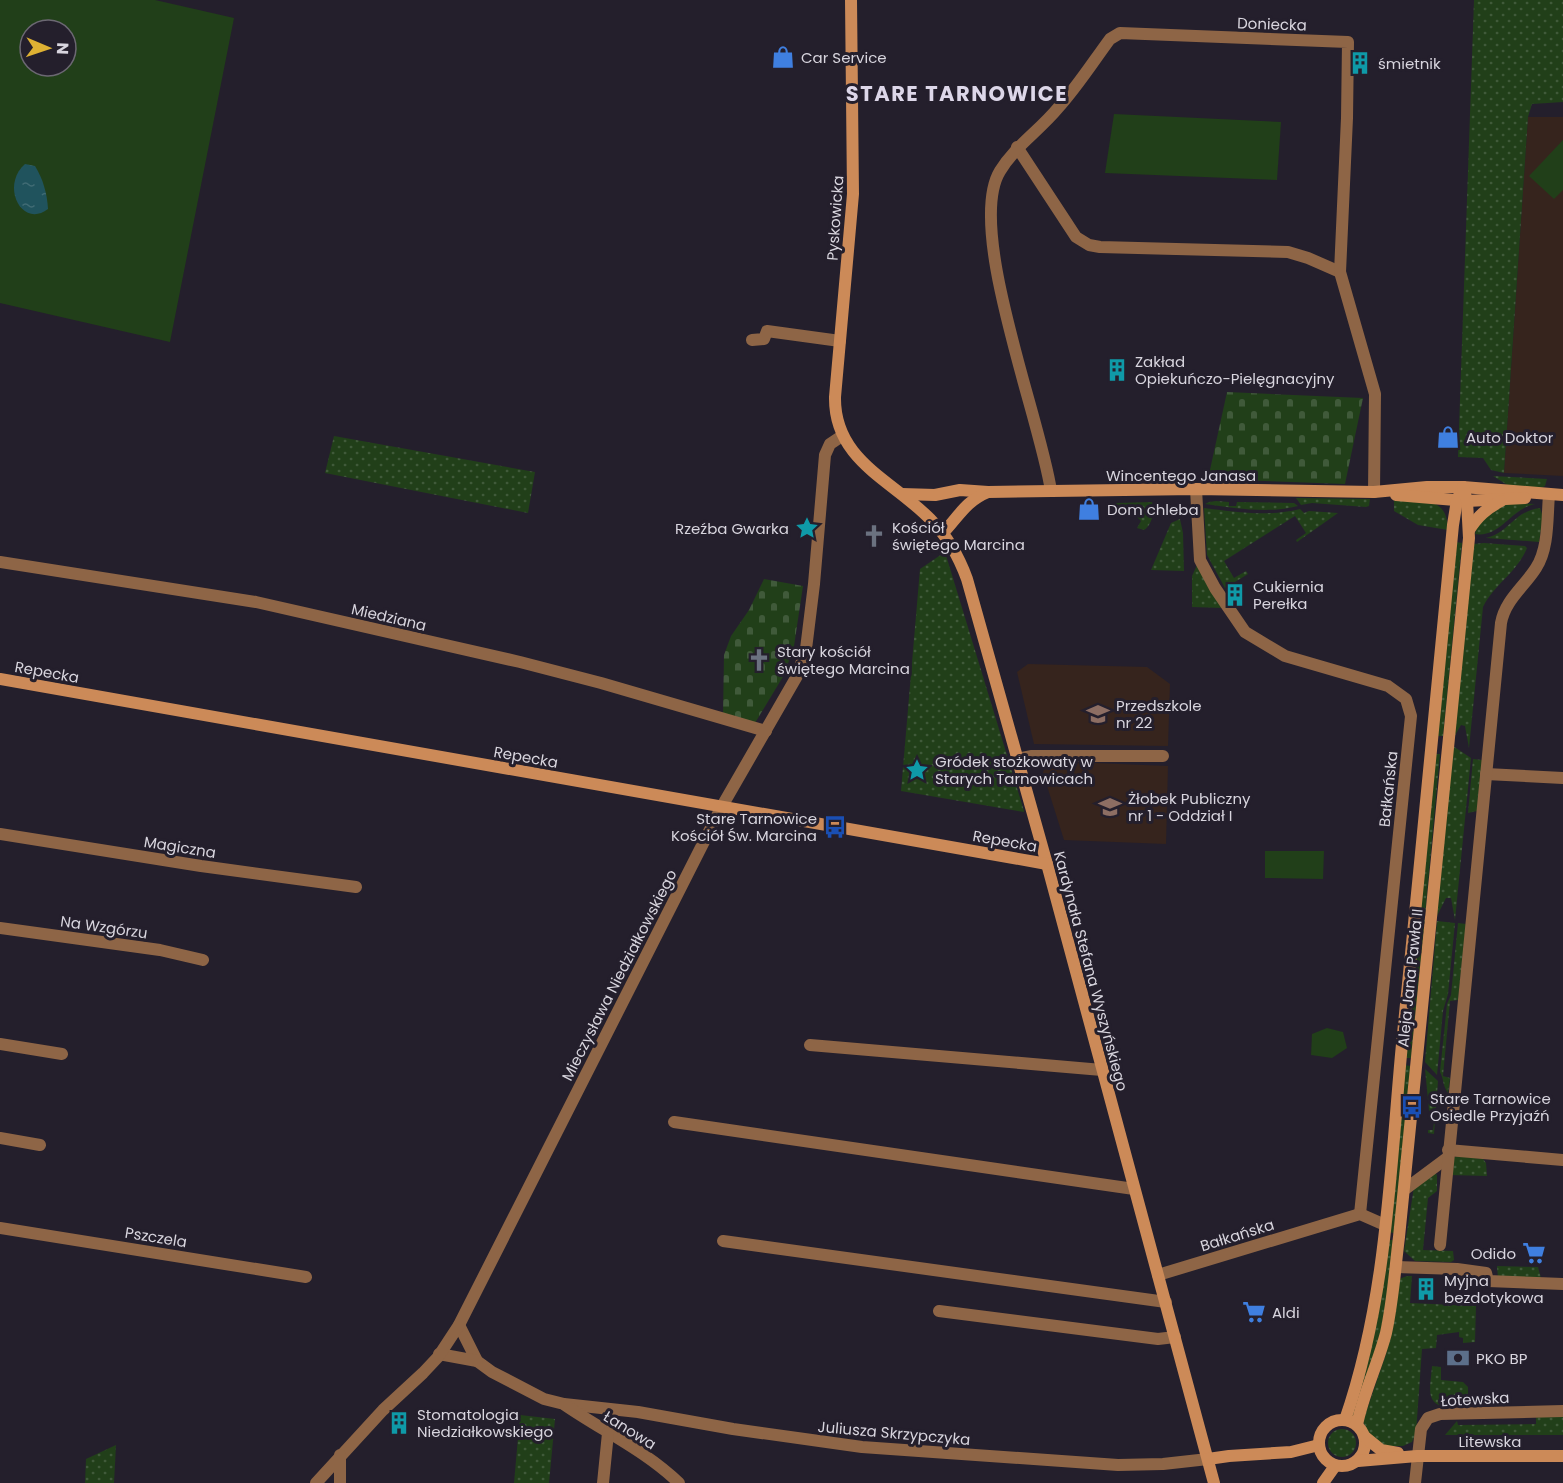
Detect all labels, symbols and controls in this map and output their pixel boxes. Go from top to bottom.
street label: Doniecka [1237,12,1307,36]
north arrow [18,18,78,78]
text: N [51,42,74,55]
shop icon: Car Service [770,44,796,70]
place label: Car Service [801,47,887,68]
building icon: śmietnik [1347,50,1373,76]
place label: śmietnik [1378,53,1441,74]
district label: STARE TARNOWICE [846,79,1068,108]
street label: Pyskowicka [822,175,848,261]
place label: Zakład Opiekuńczo-Pielęgnacyjny [1135,351,1335,389]
building icon: Zakład Opiekuńczo-Pielęgnacyjny [1104,357,1130,383]
shop icon: Auto Doktor [1435,424,1461,450]
place label: Auto Doktor [1466,427,1554,448]
street label: Wincentego Janasa [1106,465,1256,486]
shop icon: Dom chleba [1076,496,1102,522]
place label: Dom chleba [1107,499,1199,520]
place icon: Rzeźba Gwarka [794,515,820,541]
place label: Kościół świętego Marcina [892,517,1025,555]
place label: Rzeźba Gwarka [675,518,789,539]
church icon: Kościół świętego Marcina [861,523,887,549]
place label: Cukiernia Perełka [1253,576,1324,614]
building icon: Cukiernia Perełka [1222,582,1248,608]
street label: Miedziana [349,598,429,636]
place label: Stary kościół świętego Marcina [777,641,910,679]
church icon: Stary kościół świętego Marcina [746,647,772,673]
street label: Repecka [13,656,81,688]
place label: Przedszkole nr 22 [1116,695,1202,733]
school or university icon: Przedszkole nr 22 [1085,701,1111,727]
street label: Repecka [492,741,560,773]
street label: Bałkańska [1374,750,1402,828]
place label: Gródek stożkowaty w Starych Tarnowicach [935,751,1093,789]
place icon: Gródek stożkowaty w Starych Tarnowicach [904,757,930,783]
place label: Żłobek Publiczny nr 1 - Oddział I [1128,788,1251,826]
school or university icon: Żłobek Publiczny nr 1 - Oddział I [1097,794,1123,820]
place label: Stare Tarnowice Kościół Św. Marcina [671,808,817,846]
bus stop icon: Stare Tarnowice Kościół Św. Marcina [822,814,848,840]
street label: Repecka [971,825,1039,857]
street label: Magiczna [143,831,217,863]
street label: Kardynała Stefana Wyszyńskiego [1049,849,1133,1093]
street label: Mieczysława Niedziałkowskiego [556,866,682,1084]
street label: Aleja Jana Pawła II [1392,908,1428,1048]
street label: Na Wzgórzu [59,910,149,944]
place label: Stare Tarnowice Osiedle Przyjaźń [1430,1088,1551,1126]
bus stop icon: Stare Tarnowice Osiedle Przyjaźń [1399,1094,1425,1120]
street label: Bałkańska [1197,1214,1277,1256]
street label: Pszczela [124,1222,188,1252]
supermarket icon: Odido [1521,1240,1547,1266]
place label: Odido [1471,1243,1516,1264]
place label: Myjna bezdotykowa [1444,1270,1544,1308]
building icon: Myjna bezdotykowa [1413,1276,1439,1302]
supermarket icon: Aldi [1241,1299,1267,1325]
place label: Aldi [1272,1302,1300,1323]
bank icon: PKO BP [1445,1345,1471,1371]
place label: PKO BP [1476,1348,1528,1369]
street label: Łotewska [1440,1387,1510,1411]
place label: Stomatologia Niedziałkowskiego [417,1404,553,1442]
street label: Łanowa [600,1406,660,1454]
building icon: Stomatologia Niedziałkowskiego [386,1410,412,1436]
street label: Juliusza Skrzypczyka [817,1416,971,1450]
street label: Litewska [1459,1431,1521,1452]

